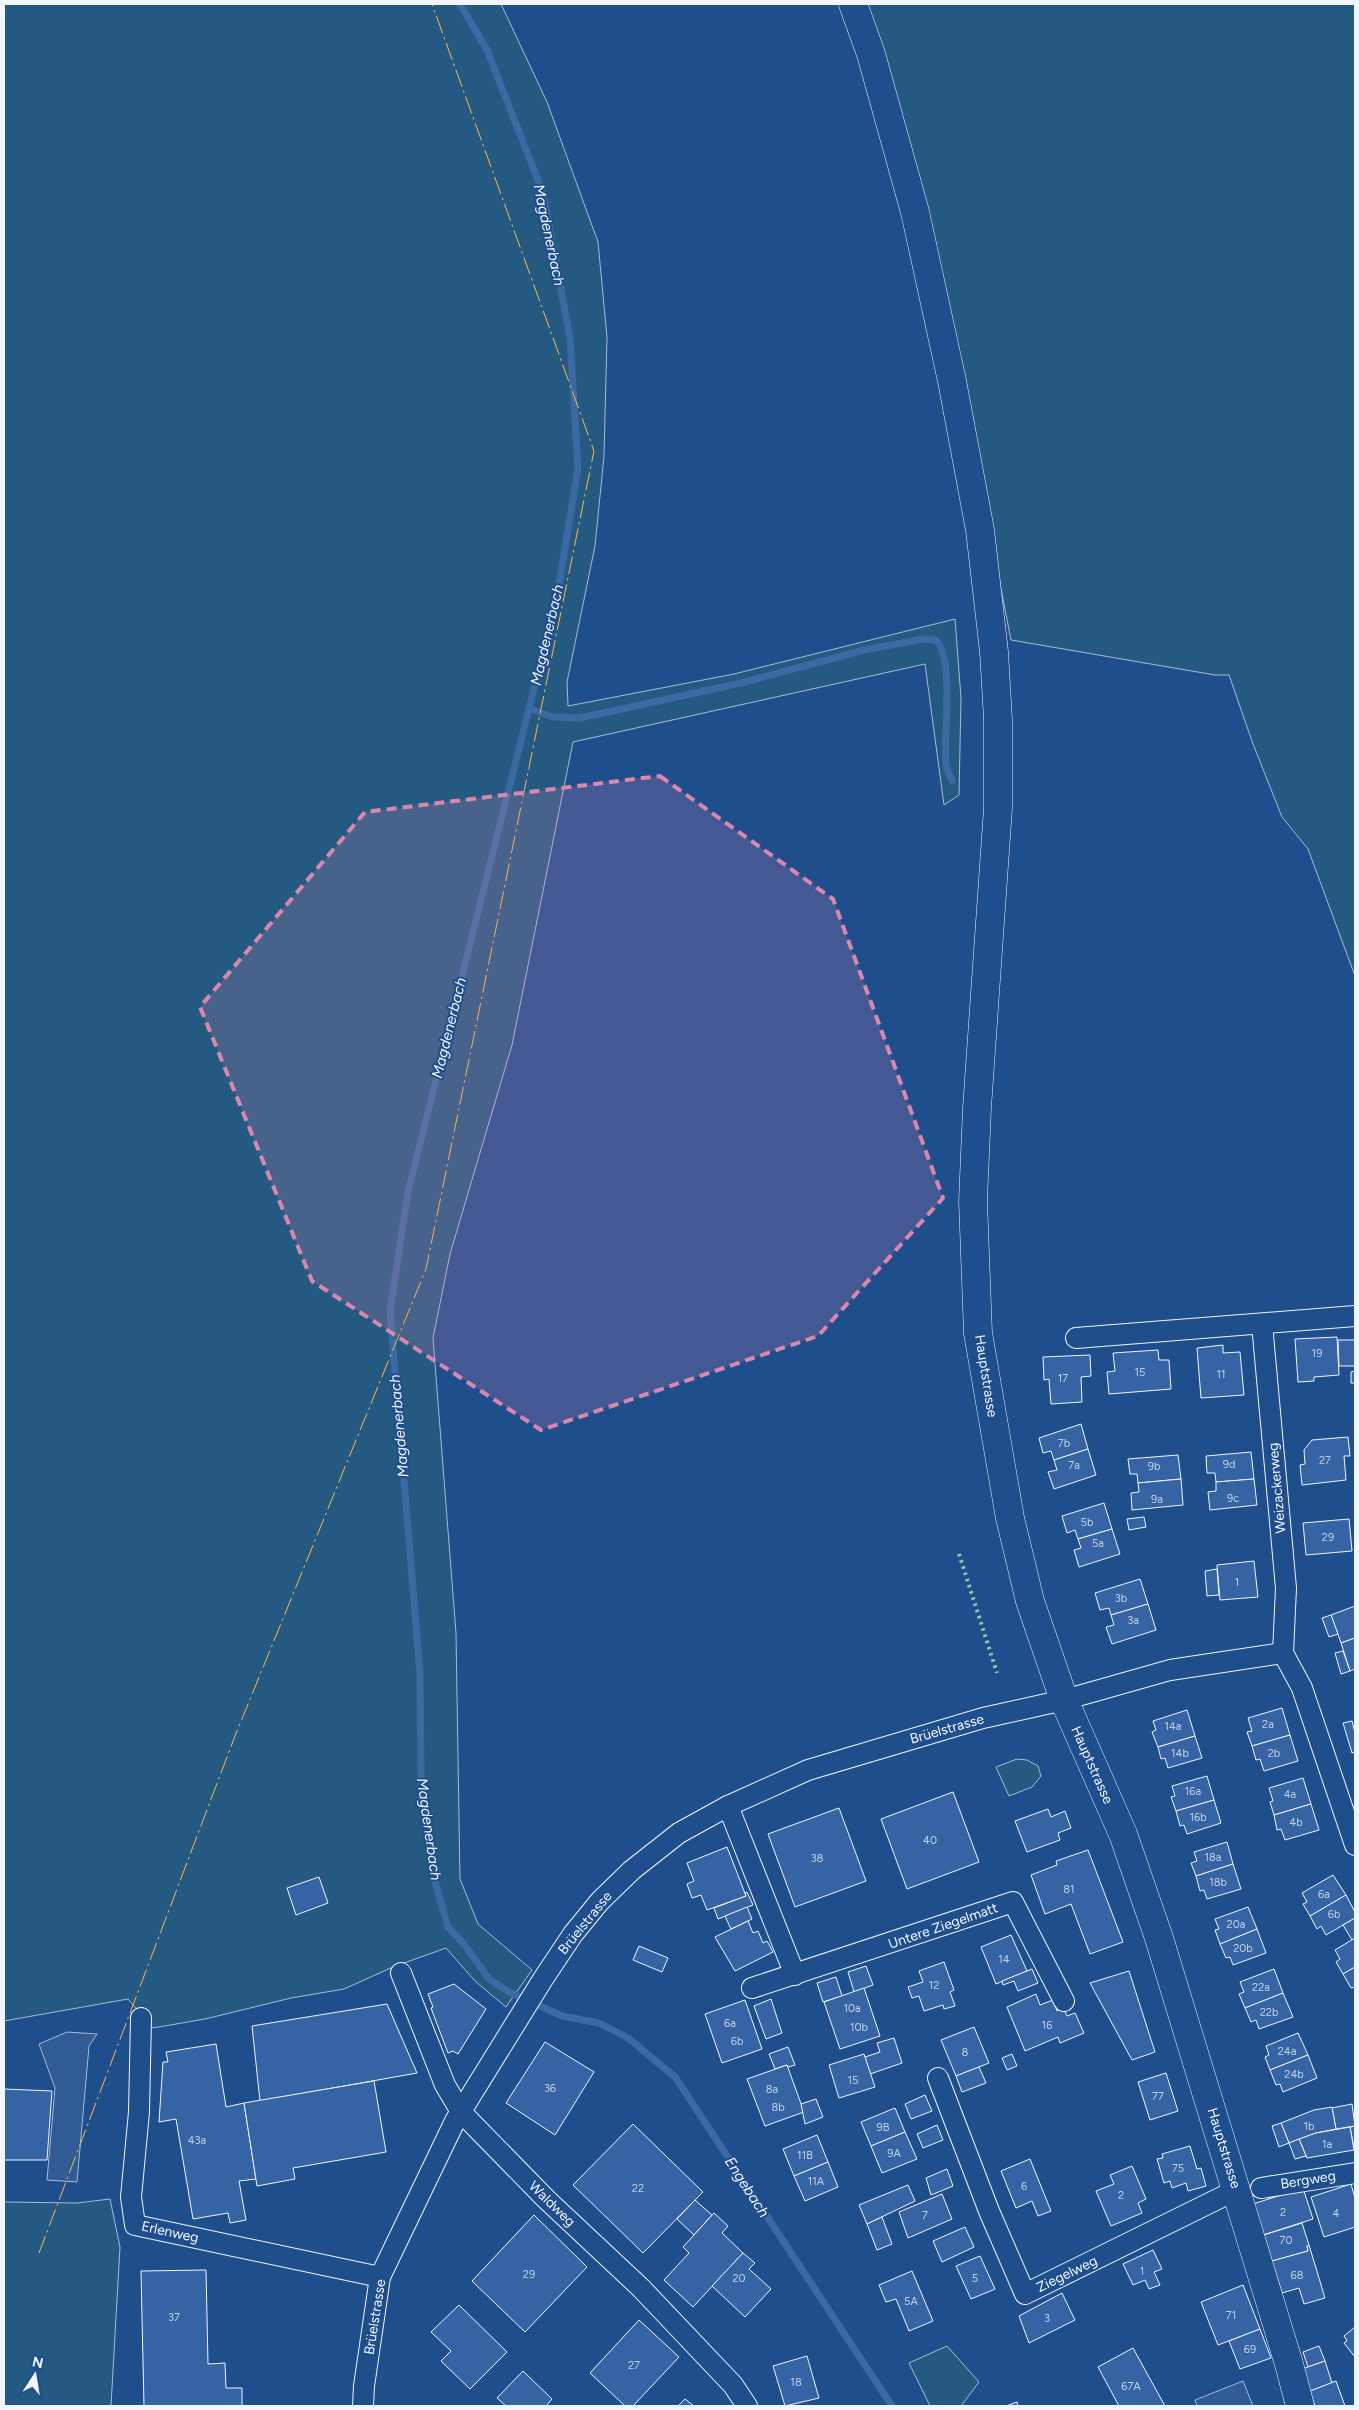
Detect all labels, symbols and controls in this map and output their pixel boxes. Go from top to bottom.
water label: Magdenerbach [529,183,569,287]
water label: Magdenerbach [527,583,567,687]
water label: Magdenerbach [428,976,470,1080]
street label: Hauptstrasse [971,1333,1001,1419]
house number: 19 [1312,1347,1322,1360]
house number: 15 [1135,1366,1145,1379]
house number: 11 [1216,1368,1226,1381]
house number: 17 [1058,1372,1068,1385]
water label: Magdenerbach [386,1374,412,1478]
house number: 7b [1058,1437,1070,1450]
street label: Weizackerweg [1265,1442,1289,1534]
house number: 27 [1319,1454,1331,1467]
house number: 9d [1223,1458,1235,1471]
house number: 7a [1068,1459,1080,1472]
house number: 9b [1148,1460,1160,1473]
house number: 9c [1227,1492,1239,1505]
house number: 9a [1151,1493,1163,1506]
house number: 5b [1081,1516,1093,1529]
house number: 29 [1322,1531,1334,1544]
house number: 5a [1092,1537,1104,1550]
house number: 1 [1235,1576,1239,1589]
house number: 3b [1115,1592,1127,1605]
house number: 3a [1127,1614,1139,1627]
street label: Brüelstrasse [908,1710,986,1748]
house number: 2a [1262,1718,1274,1731]
house number: 14a [1165,1720,1181,1733]
street label: Hauptstrasse [1067,1723,1117,1807]
house number: 14b [1171,1747,1189,1760]
house number: 2b [1268,1747,1280,1760]
water label: Magdenerbach [413,1777,445,1881]
house number: 16a [1185,1785,1201,1798]
house number: 4a [1284,1788,1296,1801]
house number: 16b [1189,1811,1207,1824]
house number: 4b [1289,1816,1303,1829]
house number: 40 [923,1834,937,1847]
house number: 18a [1205,1851,1221,1864]
house number: 38 [811,1852,824,1865]
house number: 18b [1209,1876,1227,1889]
house number: 81 [1063,1883,1075,1896]
street label: Brüelstrasse [554,1888,616,1958]
house number: 6a [1318,1888,1330,1901]
street label: Untere Ziegelmatt [886,1899,1000,1953]
house number: 6b [1328,1908,1340,1921]
house number: 20a [1227,1918,1245,1931]
house number: 20b [1233,1942,1253,1955]
house number: 14 [998,1953,1010,1966]
house number: 12 [929,1979,939,1992]
house number: 22a [1252,1981,1270,1994]
house number: 10a [843,2002,861,2015]
house number: 22b [1260,2006,1278,2019]
house number: 6a [724,2017,736,2030]
house number: 16 [1042,2019,1052,2032]
house number: 10b [850,2021,868,2034]
house number: 6b [731,2035,743,2048]
house number: 24a [1278,2045,1296,2058]
house number: 8 [962,2046,969,2059]
house number: 24b [1284,2068,1304,2081]
house number: 15 [848,2074,858,2087]
house number: 36 [544,2082,556,2095]
house number: 8a [766,2083,778,2096]
house number: 77 [1152,2090,1164,2103]
house number: 8b [771,2101,785,2114]
street label: Hauptstrasse [1204,2106,1244,2191]
house number: 1b [1304,2120,1315,2133]
house number: 9B [877,2121,890,2134]
house number: 43a [188,2134,206,2147]
house number: 1a [1322,2138,1332,2151]
house number: 9A [887,2147,901,2160]
house number: 11B [797,2149,813,2162]
water label: Engebach [721,2153,773,2221]
house number: 75 [1172,2162,1184,2175]
street label: Bergweg [1279,2167,1337,2193]
house number: 11A [808,2175,825,2188]
street label: Waldweg [525,2178,579,2230]
house number: 6 [1021,2180,1027,2193]
house number: 22 [632,2182,644,2195]
house number: 2 [1118,2189,1124,2202]
house number: 2 [1280,2206,1286,2219]
house number: 4 [1333,2207,1340,2220]
house number: 7 [922,2209,928,2222]
street label: Erlenweg [140,2218,200,2246]
house number: 70 [1280,2234,1292,2247]
street label: Ziegelweg [1034,2252,1100,2296]
house number: 1 [1140,2265,1144,2278]
house number: 29 [523,2268,535,2281]
house number: 68 [1291,2269,1304,2282]
house number: 20 [732,2272,746,2285]
house number: 5 [972,2272,978,2285]
street label: Brüelstrasse [361,2278,389,2356]
house number: 5A [904,2295,918,2308]
house number: 71 [1226,2309,1236,2322]
house number: 37 [168,2311,180,2324]
house number: 3 [1044,2312,1050,2325]
house number: 69 [1244,2343,1256,2356]
north arrow [10,2350,60,2400]
text: N [31,2353,45,2372]
house number: 27 [628,2359,640,2372]
house number: 18 [790,2376,802,2389]
house number: 67A [1121,2380,1141,2393]

